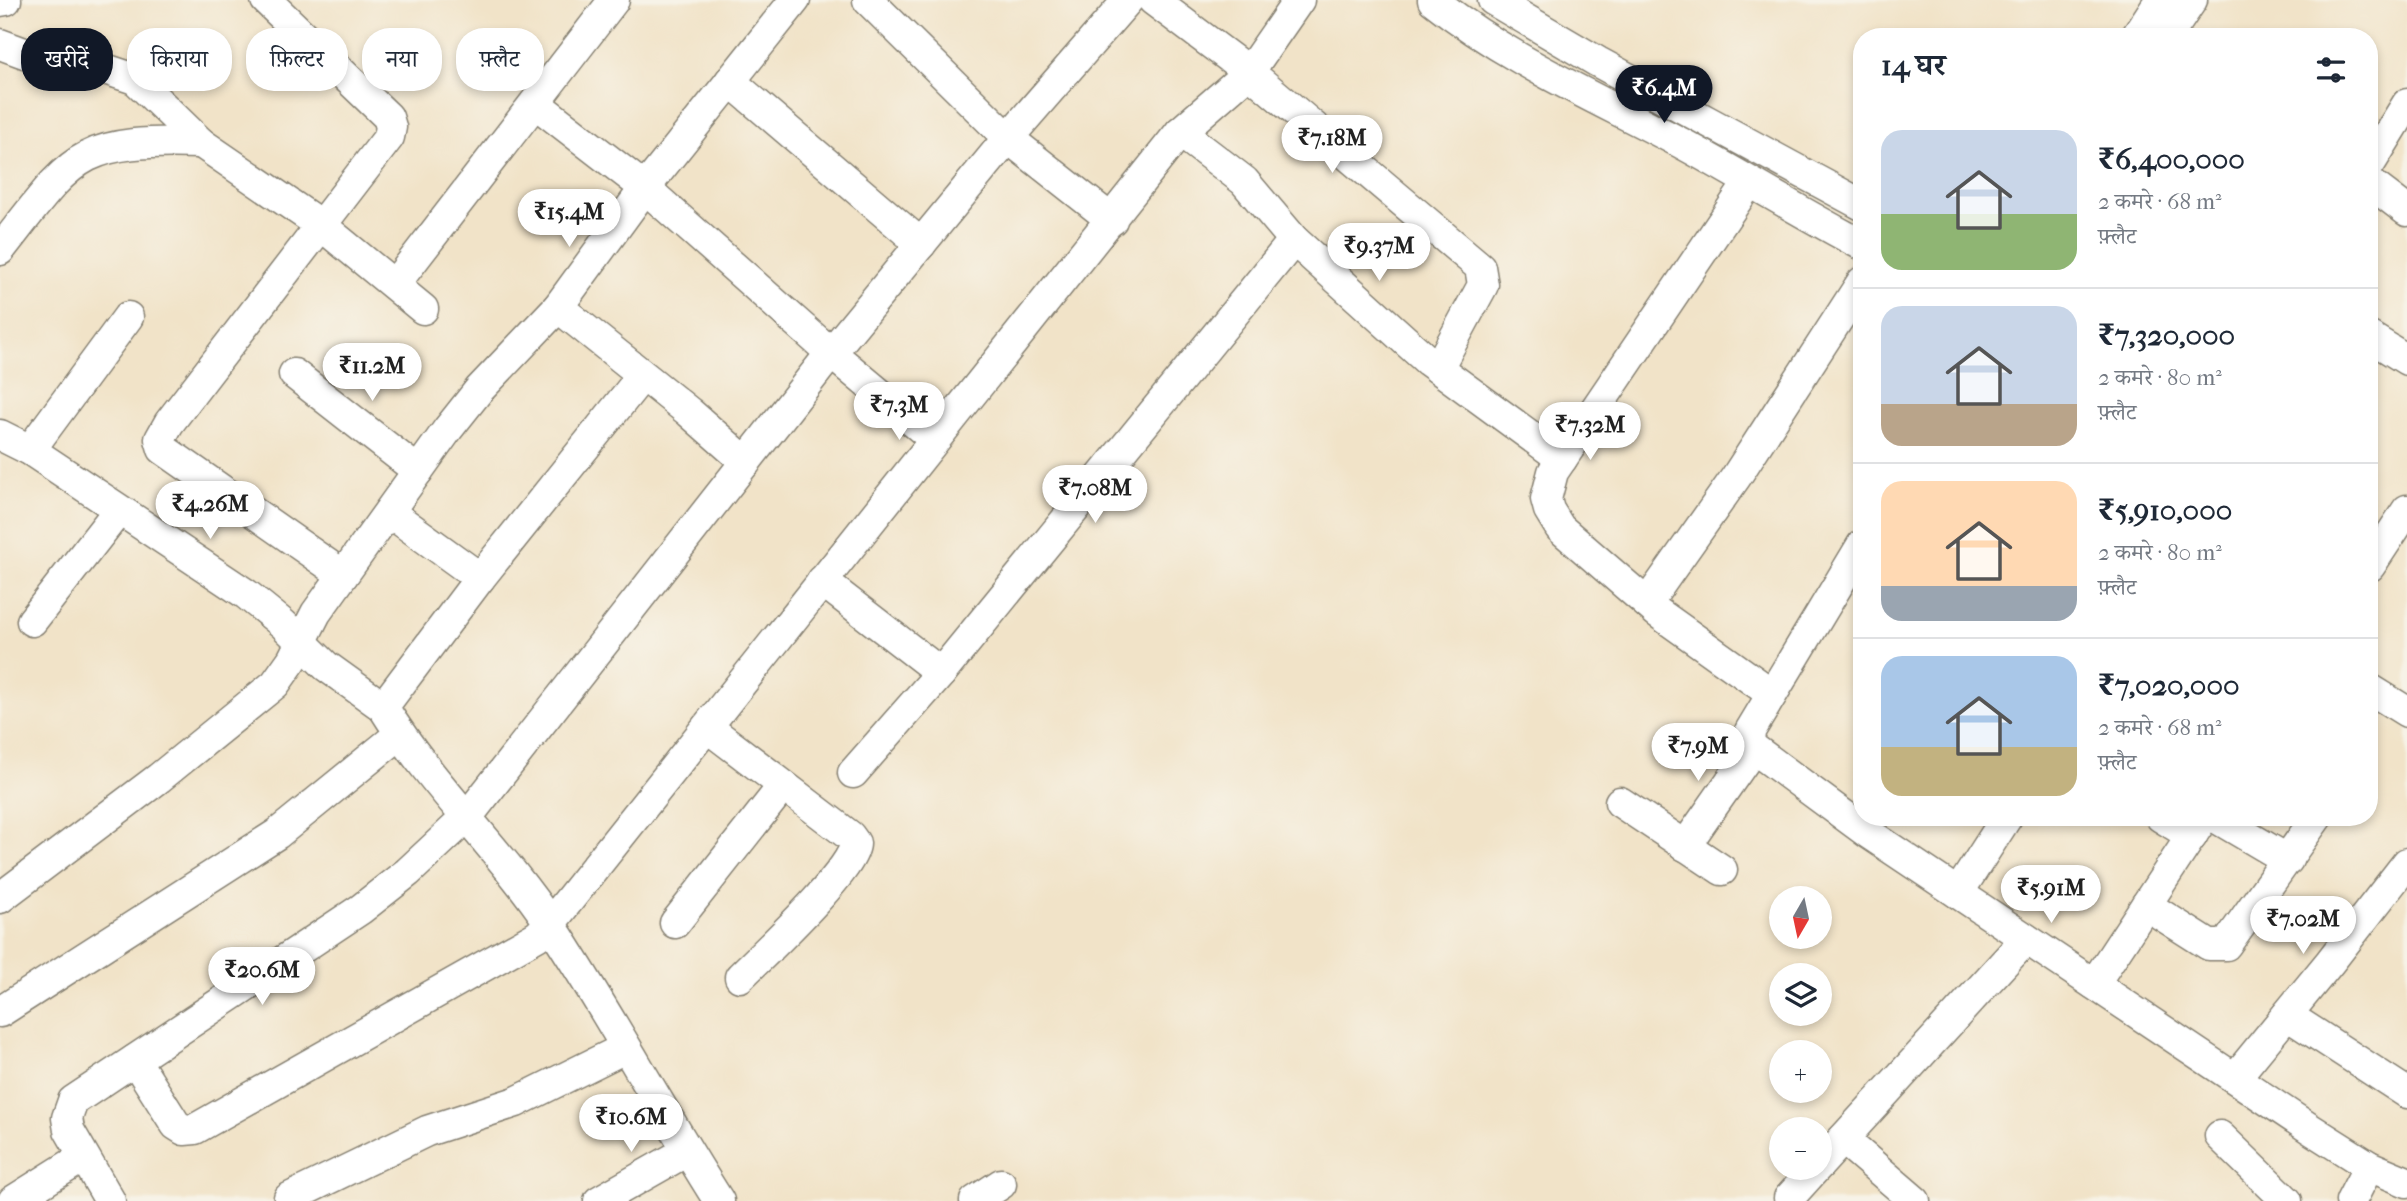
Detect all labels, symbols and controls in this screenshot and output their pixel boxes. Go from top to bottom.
chip: खरीदें [21,28,113,91]
chip: किराया [127,28,232,91]
chip: फ़िल्टर [246,28,348,91]
chip: नया [362,28,442,91]
chip: फ़्लैट [456,28,544,91]
text: 14 घर [1881,48,1946,83]
icon: filters [2312,51,2350,89]
pin: ₹6.4M [1615,66,1713,125]
text: ₹6.4M [1631,74,1697,101]
pin: ₹7.18M [1275,116,1389,175]
text: ₹7.18M [1298,124,1366,151]
text: ₹6,400,000 [2098,142,2245,177]
icon: home [1937,158,2021,242]
text: 2 कमरे · 68 m² [2098,188,2222,215]
pin: ₹15.4M [512,190,626,249]
text: ₹15.4M [534,198,604,225]
text: फ़्लैट [2098,223,2136,250]
pin: ₹9.37M [1322,224,1436,283]
text: ₹9.37M [1343,232,1415,259]
text: ₹7,320,000 [2098,318,2235,353]
icon: home [1937,334,2021,418]
pin: ₹11.2M [315,344,429,403]
text: ₹11.2M [339,352,405,379]
text: 2 कमरे · 80 m² [2098,364,2222,391]
pin: ₹7.3M [850,382,948,442]
text: ₹7.3M [870,391,928,418]
text: फ़्लैट [2098,399,2136,426]
pin: ₹7.32M [1533,402,1647,462]
text: ₹7.32M [1555,411,1625,438]
pin: ₹7.08M [1038,466,1152,525]
text: ₹7.08M [1058,474,1132,501]
pin: ₹4.26M [153,482,267,541]
text: ₹4.26M [172,490,248,517]
text: ₹5,910,000 [2098,493,2232,528]
icon: home [1937,509,2021,593]
text: 2 कमरे · 80 m² [2098,539,2222,566]
text: फ़्लैट [2098,574,2136,601]
text: ₹7,020,000 [2098,668,2240,703]
icon: home [1937,684,2021,768]
text: 2 कमरे · 68 m² [2098,714,2222,741]
pin: ₹7.9M [1649,724,1747,783]
text: ₹7.9M [1668,732,1728,759]
text: फ़्लैट [2098,749,2136,776]
pin: ₹5.91M [1994,866,2108,925]
text: ₹5.91M [2017,874,2085,901]
north arrow [1769,886,1832,948]
map controls [1769,886,1832,1180]
pin: ₹7.02M [2246,897,2360,956]
text: ₹7.02M [2266,905,2340,932]
pin: ₹20.6M [205,948,319,1007]
text: ₹20.6M [224,956,300,983]
button: layers [1769,963,1832,1026]
button: + [1769,1040,1832,1103]
pin: ₹10.6M [574,1094,688,1154]
text: ₹10.6M [595,1103,667,1130]
button: − [1769,1117,1832,1180]

